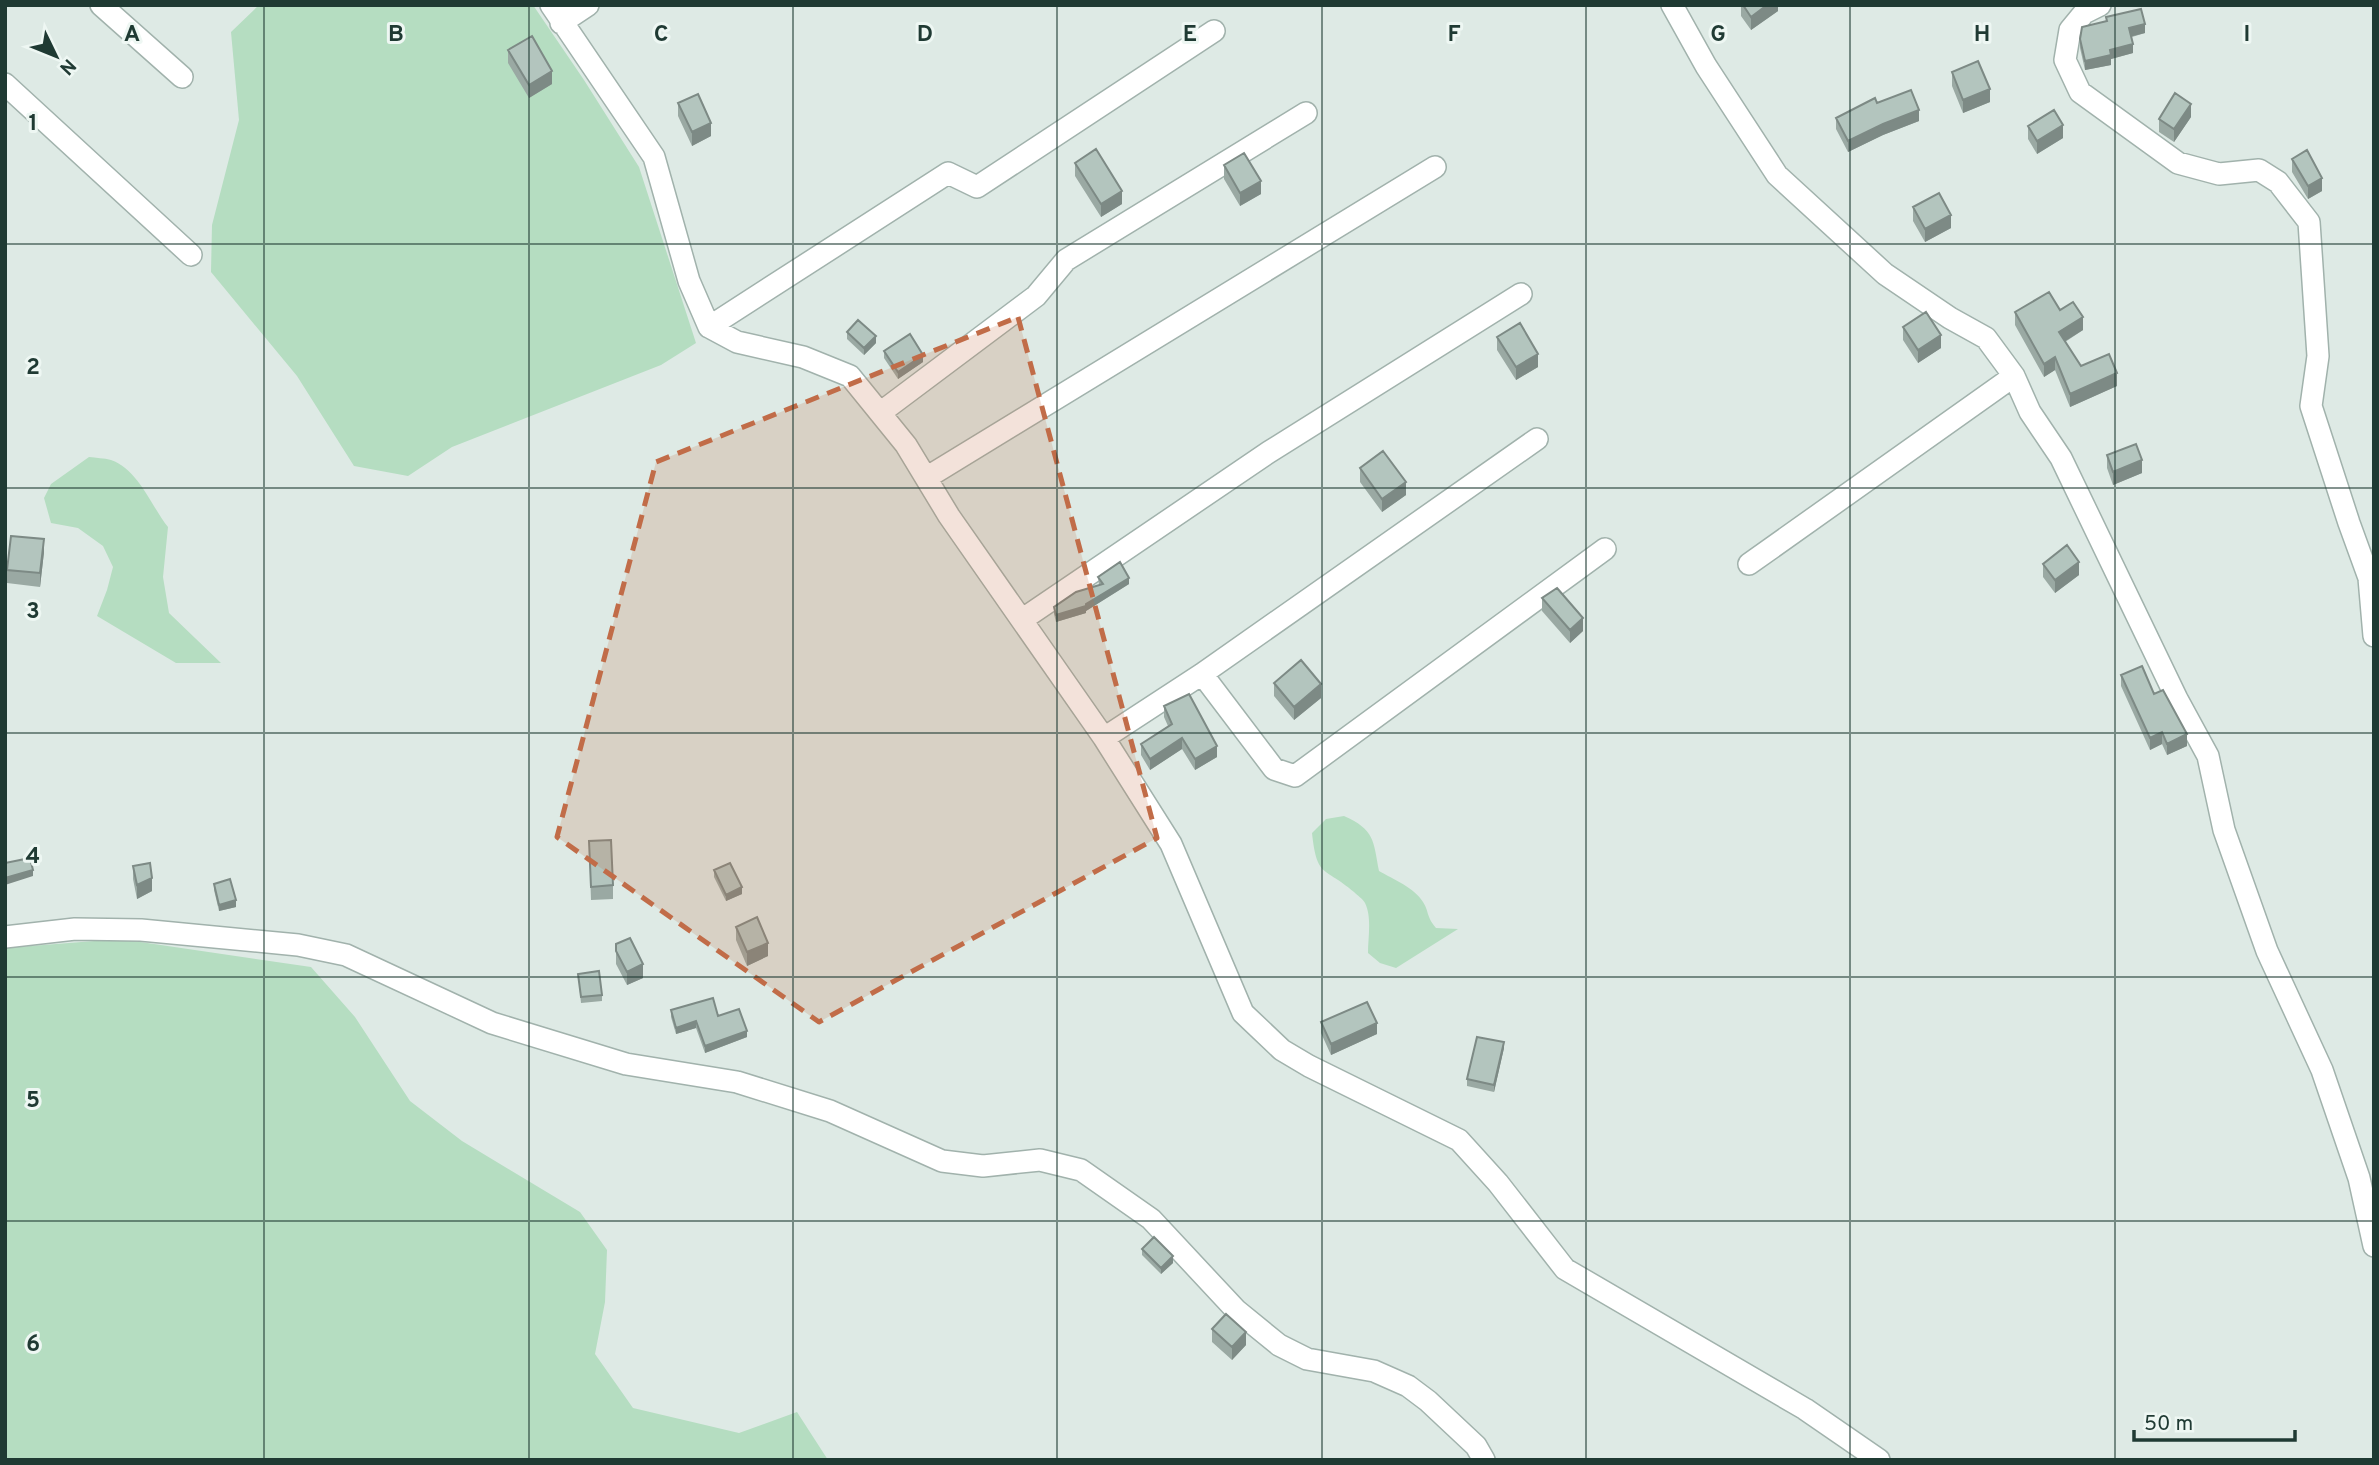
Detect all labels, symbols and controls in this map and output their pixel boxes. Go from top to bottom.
north arrow [21,21,91,91]
text: A [124,21,140,50]
text: B [388,21,404,50]
text: C [654,21,668,50]
text: D [917,21,933,50]
text: E [1183,21,1197,50]
text: F [1447,21,1461,50]
text: G [1710,21,1726,50]
text: H [1974,21,1990,50]
text: I [2244,21,2250,50]
text: N [54,53,80,79]
text: 1 [28,110,38,139]
text: 2 [26,354,40,383]
text: 3 [26,598,40,627]
text: 4 [26,843,40,872]
text: 5 [26,1087,40,1116]
text: 6 [26,1331,40,1360]
scale bar [2134,1398,2295,1442]
text: 50 m [2144,1411,2193,1438]

